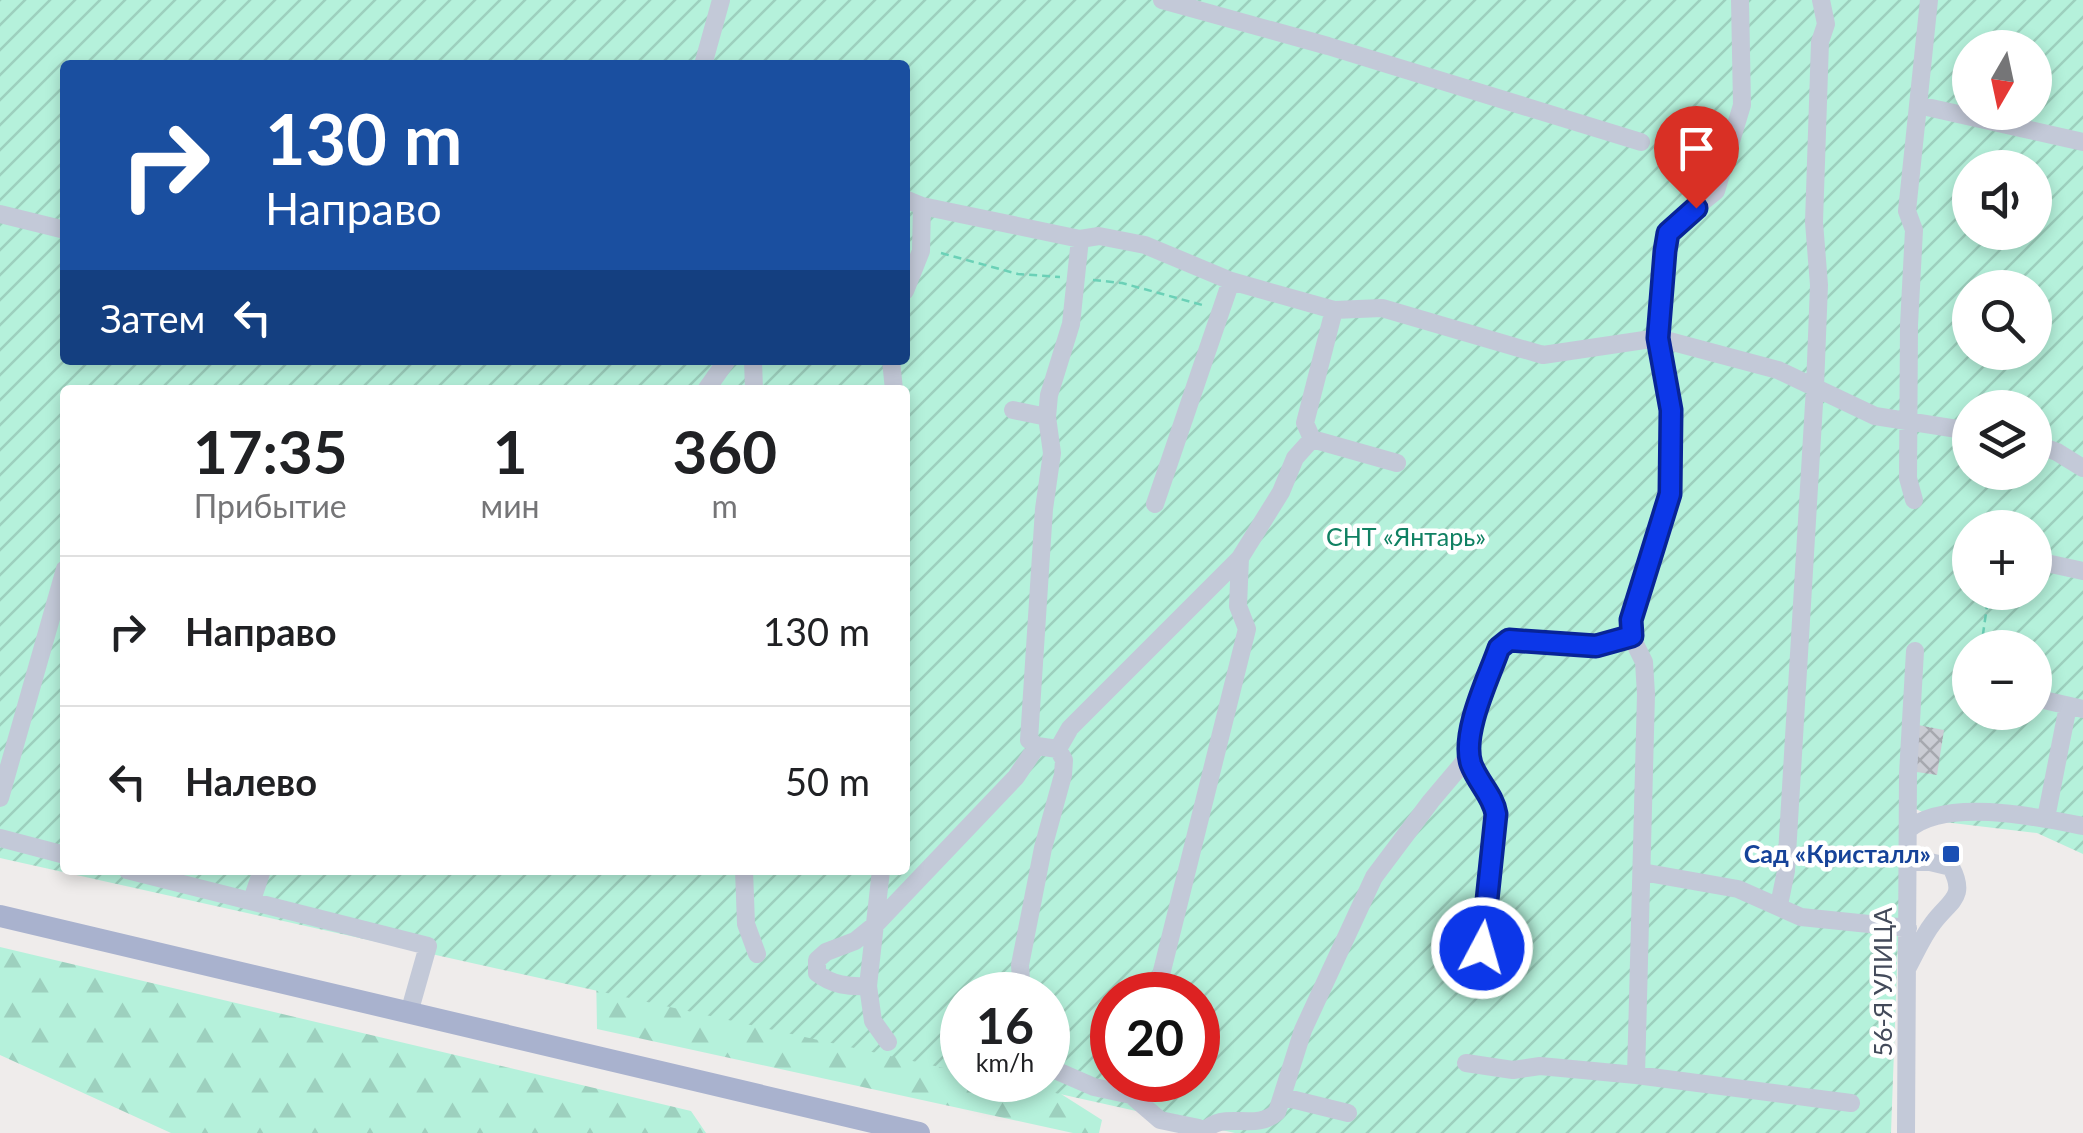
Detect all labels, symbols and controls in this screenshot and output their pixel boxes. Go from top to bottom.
north arrow [1952,30,2052,130]
map controls [1952,30,2052,730]
text: 130 m [265,96,462,180]
icon: right [100,100,230,230]
pin [1654,106,1739,209]
icon: arrive [1669,121,1724,176]
button: sound [1952,150,2052,250]
text: Направо [265,181,442,235]
button: search [1952,270,2052,370]
icon: left [225,290,280,345]
text: Затем [100,295,205,341]
button: layers [1952,390,2052,490]
text: 17:35 [193,415,348,487]
text: 1 [493,415,528,487]
text: 360 [673,415,777,487]
text: Прибытие [194,486,347,525]
text: мин [481,486,540,525]
text: m [712,486,738,525]
button: + [1952,510,2052,610]
park label: СНТ «Янтарь» [1326,521,1486,551]
icon: right [100,604,155,659]
text: Направо [185,608,337,654]
text: 130 m [763,608,870,654]
button: − [1952,630,2052,730]
icon: left [100,754,155,809]
text: Налево [185,758,317,804]
text: 50 m [785,758,870,804]
place label: Сад «Кристалл» [1744,838,1931,868]
marker: Сад «Кристалл» [1940,843,1962,865]
position arrow [1430,896,1534,1000]
street label: 56-Я УЛИЦА [1867,907,1897,1057]
speed limit sign: 20 [1090,972,1220,1102]
text: 16 [976,995,1034,1055]
text: km/h [976,1047,1034,1077]

